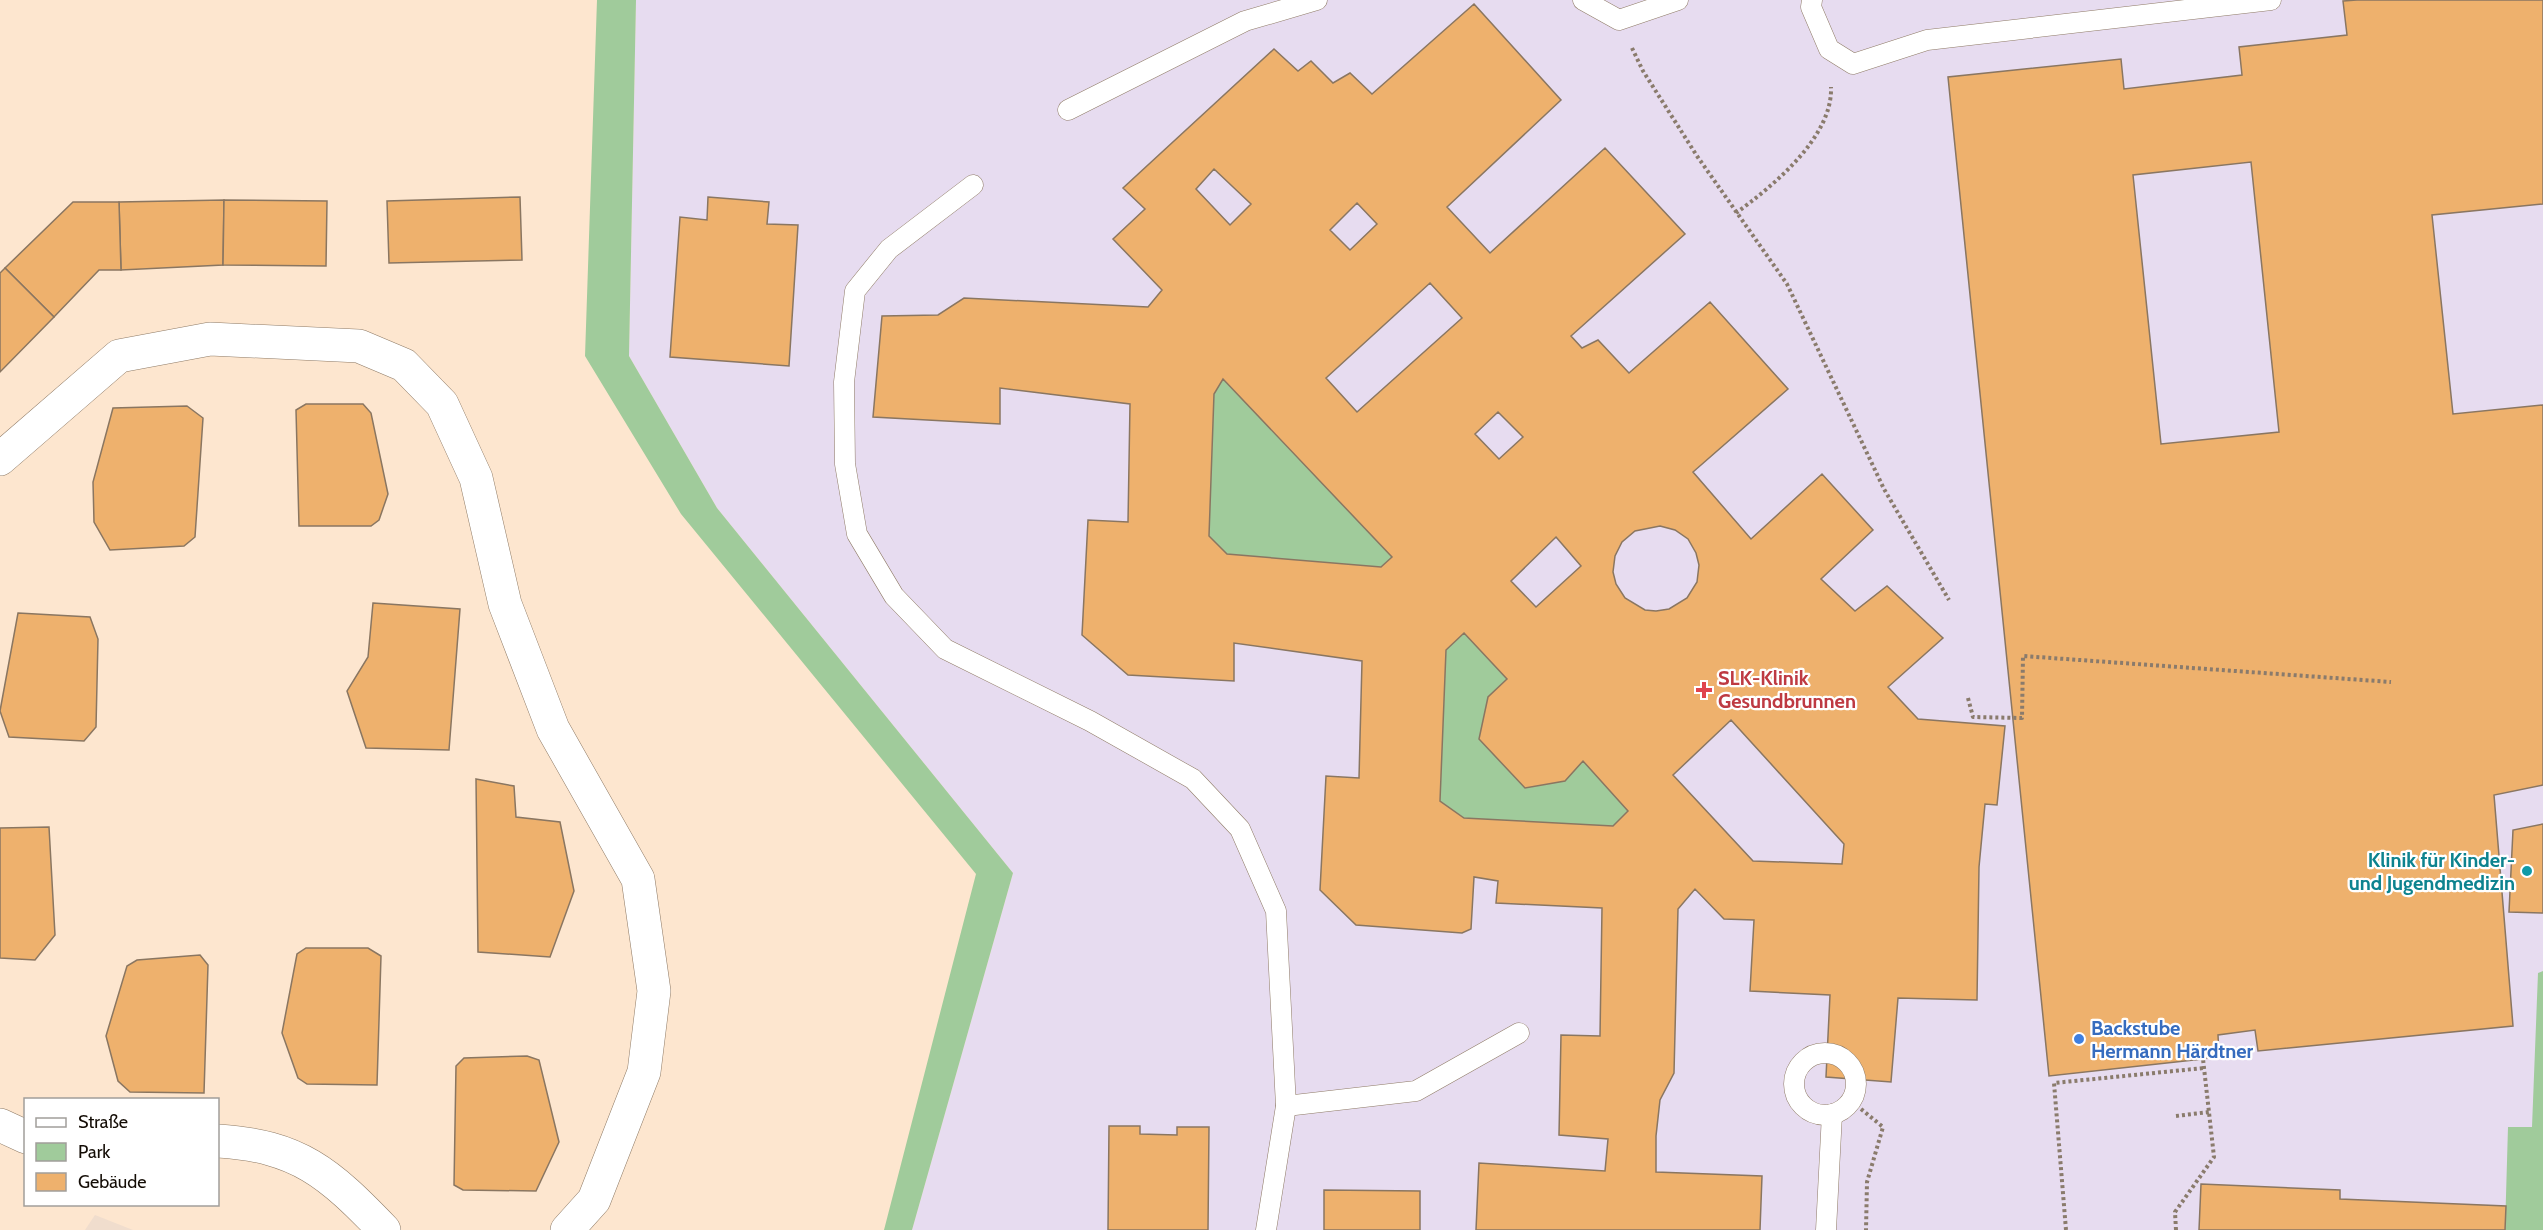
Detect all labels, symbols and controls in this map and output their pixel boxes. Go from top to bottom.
place label: SLK-Klinik Gesundbrunnen [1718,666,1856,713]
marker: SLK-Klinik Gesundbrunnen [1695,681,1713,699]
place label: Klinik für Kinder- und Jugendmedizin [2349,848,2515,895]
marker: Klinik für Kinder- und Jugendmedizin [2520,864,2534,878]
place label: Backstube Hermann Härdtner [2091,1016,2254,1063]
marker: Backstube Hermann Härdtner [2072,1032,2086,1046]
legend [24,1098,219,1206]
text: Straße [78,1111,128,1133]
text: Park [78,1141,111,1163]
text: Gebäude [78,1171,147,1193]

